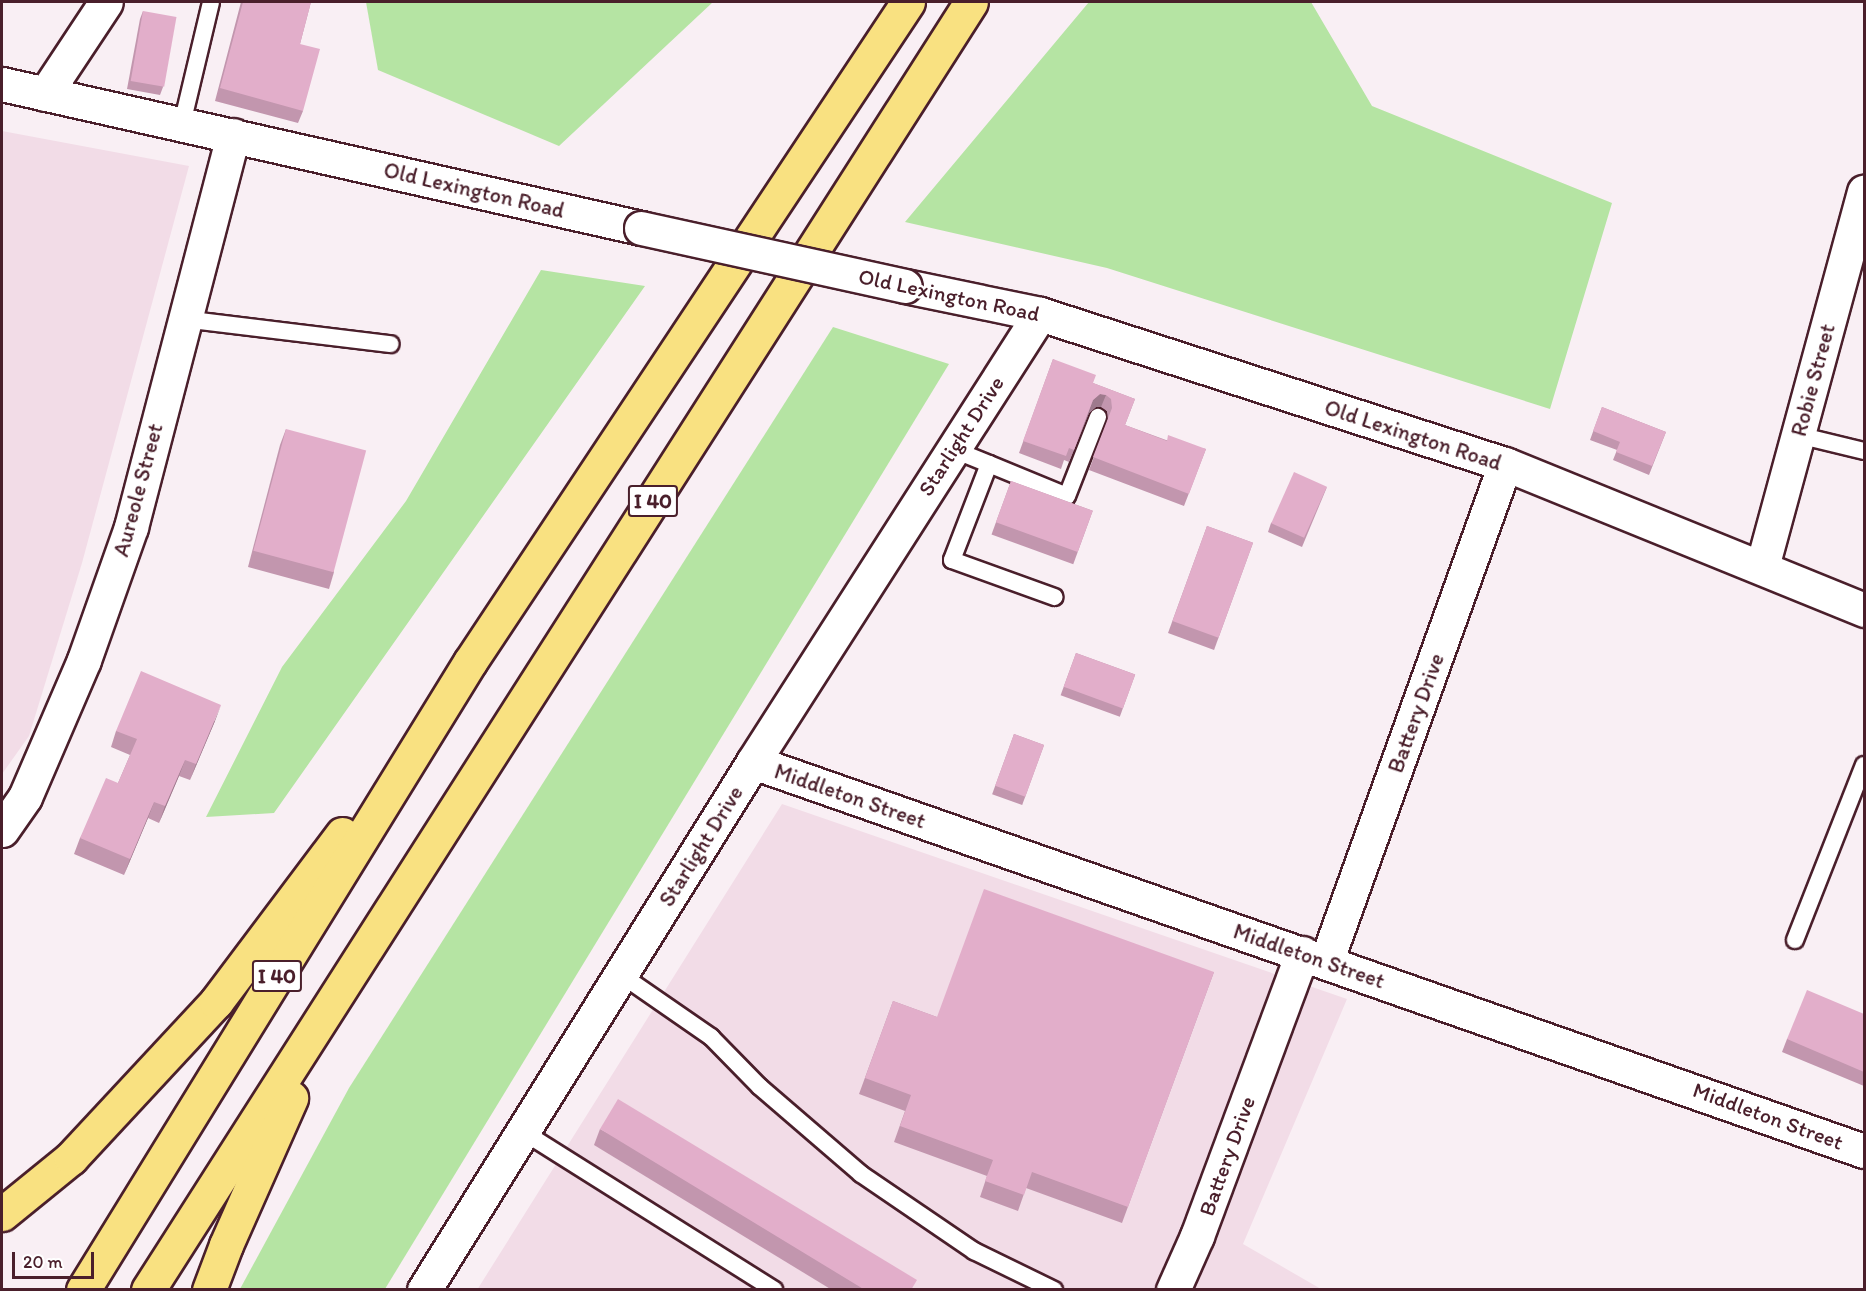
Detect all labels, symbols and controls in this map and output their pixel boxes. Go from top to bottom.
street label: Old Lexington Road [382,156,566,224]
street label: Old Lexington Road [856,263,1042,327]
street label: Robie Street [1785,321,1841,439]
street label: Starlight Drive [912,371,1010,501]
street label: Old Lexington Road [1322,394,1504,476]
street label: Aureole Street [108,421,168,559]
road number: I 40 [628,483,678,519]
street label: Battery Drive [1382,650,1450,776]
street label: Middleton Street [771,758,929,834]
street label: Starlight Drive [653,781,749,911]
street label: Middleton Street [1230,918,1388,994]
road number: I 40 [252,958,302,994]
street label: Middleton Street [1689,1077,1847,1155]
street label: Battery Drive [1193,1093,1261,1219]
scale bar [15,1240,98,1278]
text: 20 m [23,1251,63,1273]

